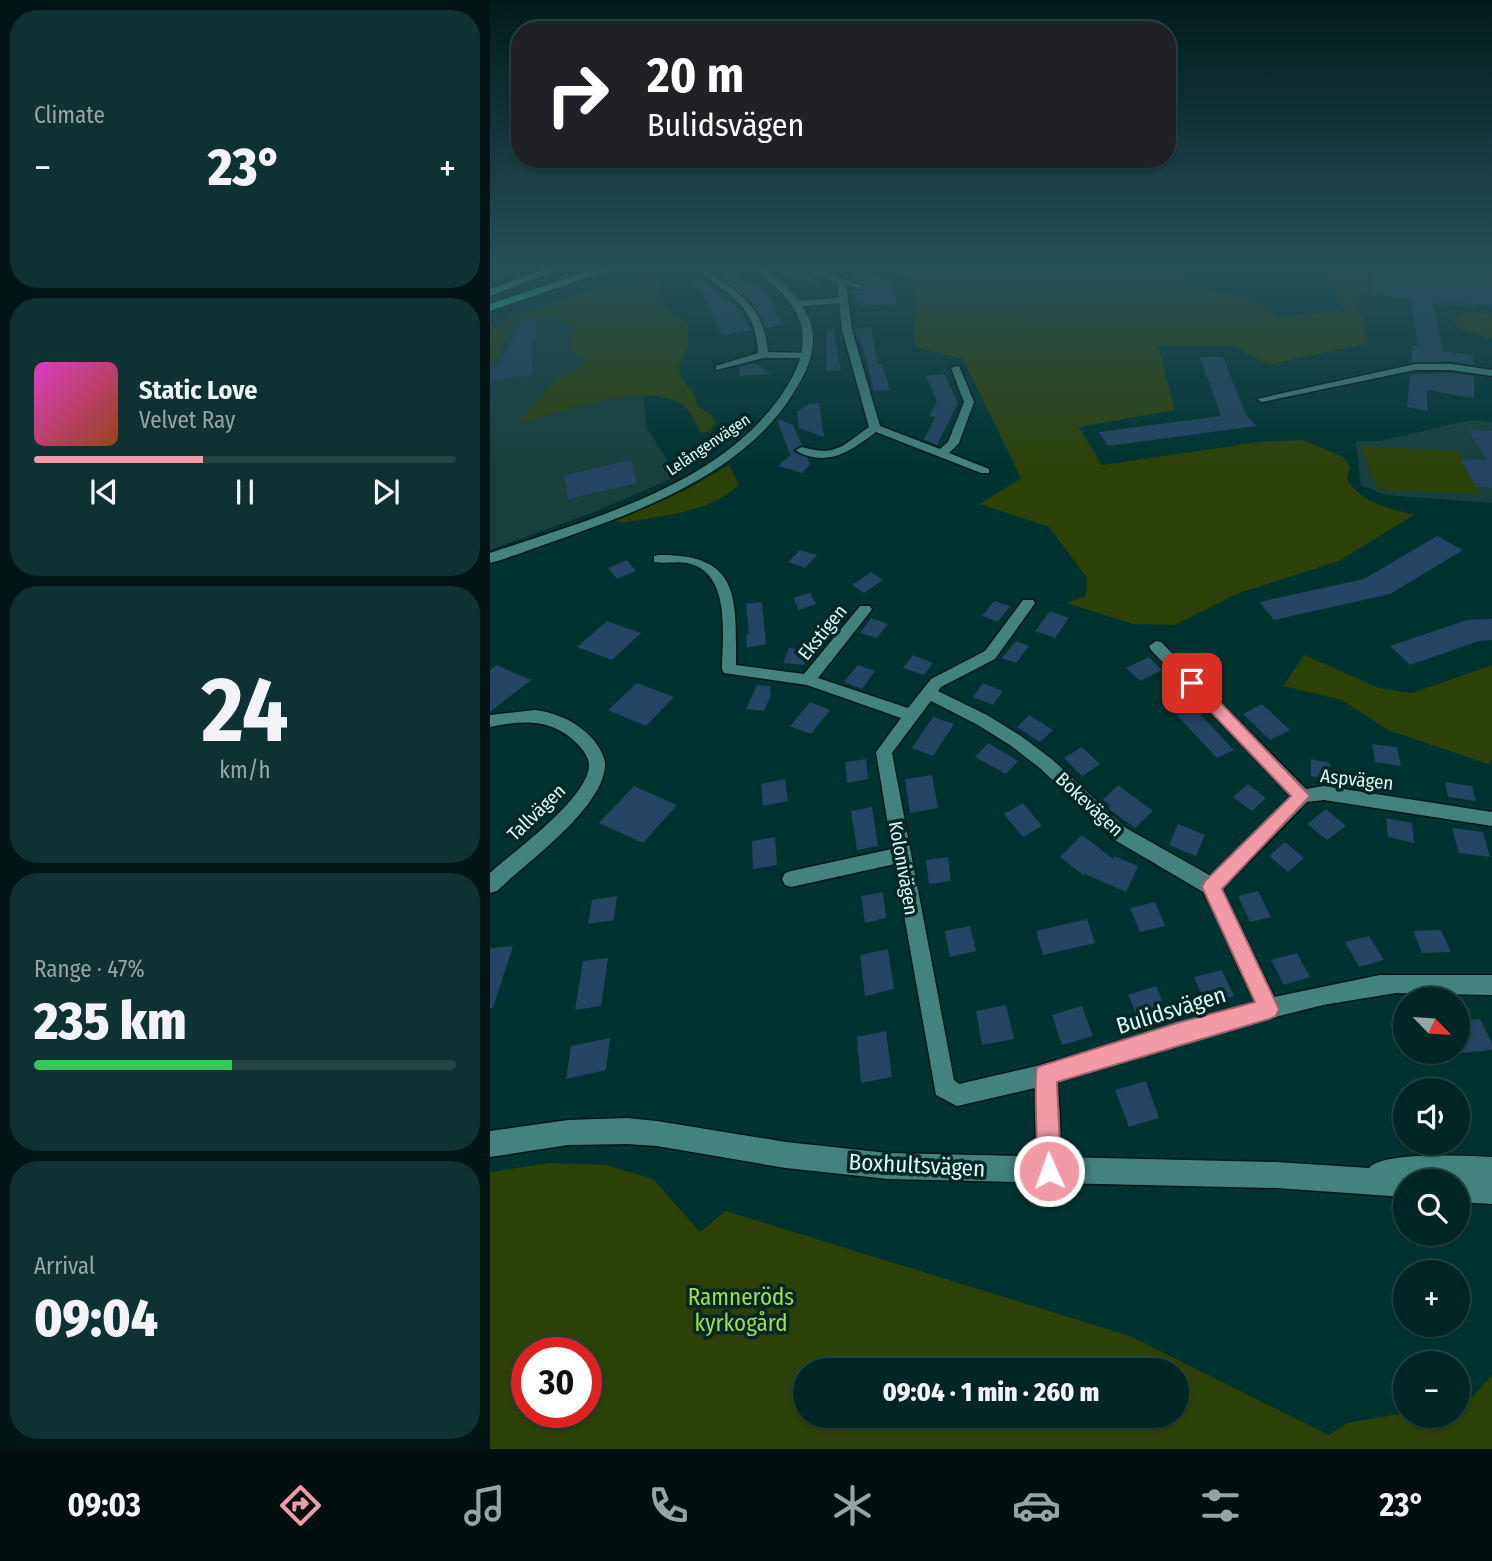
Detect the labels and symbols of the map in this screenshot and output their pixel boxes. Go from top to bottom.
street label: Lelångenvägen [663,409,754,479]
street label: Ekstigen [793,600,852,665]
pin [1162,653,1222,713]
street label: Aspvägen [1319,764,1395,795]
street label: Bokevägen [1051,767,1128,841]
street label: Tallvägen [502,779,570,846]
street label: Kolonivägen [884,819,923,917]
street label: Bulidsvägen [1113,980,1229,1040]
north arrow [1393,987,1470,1064]
position arrow [1012,1134,1086,1208]
street label: Boxhultsvägen [848,1147,986,1183]
park label: Ramneröds kyrkogård [688,1283,794,1337]
speed limit sign: 30 [511,1337,602,1428]

